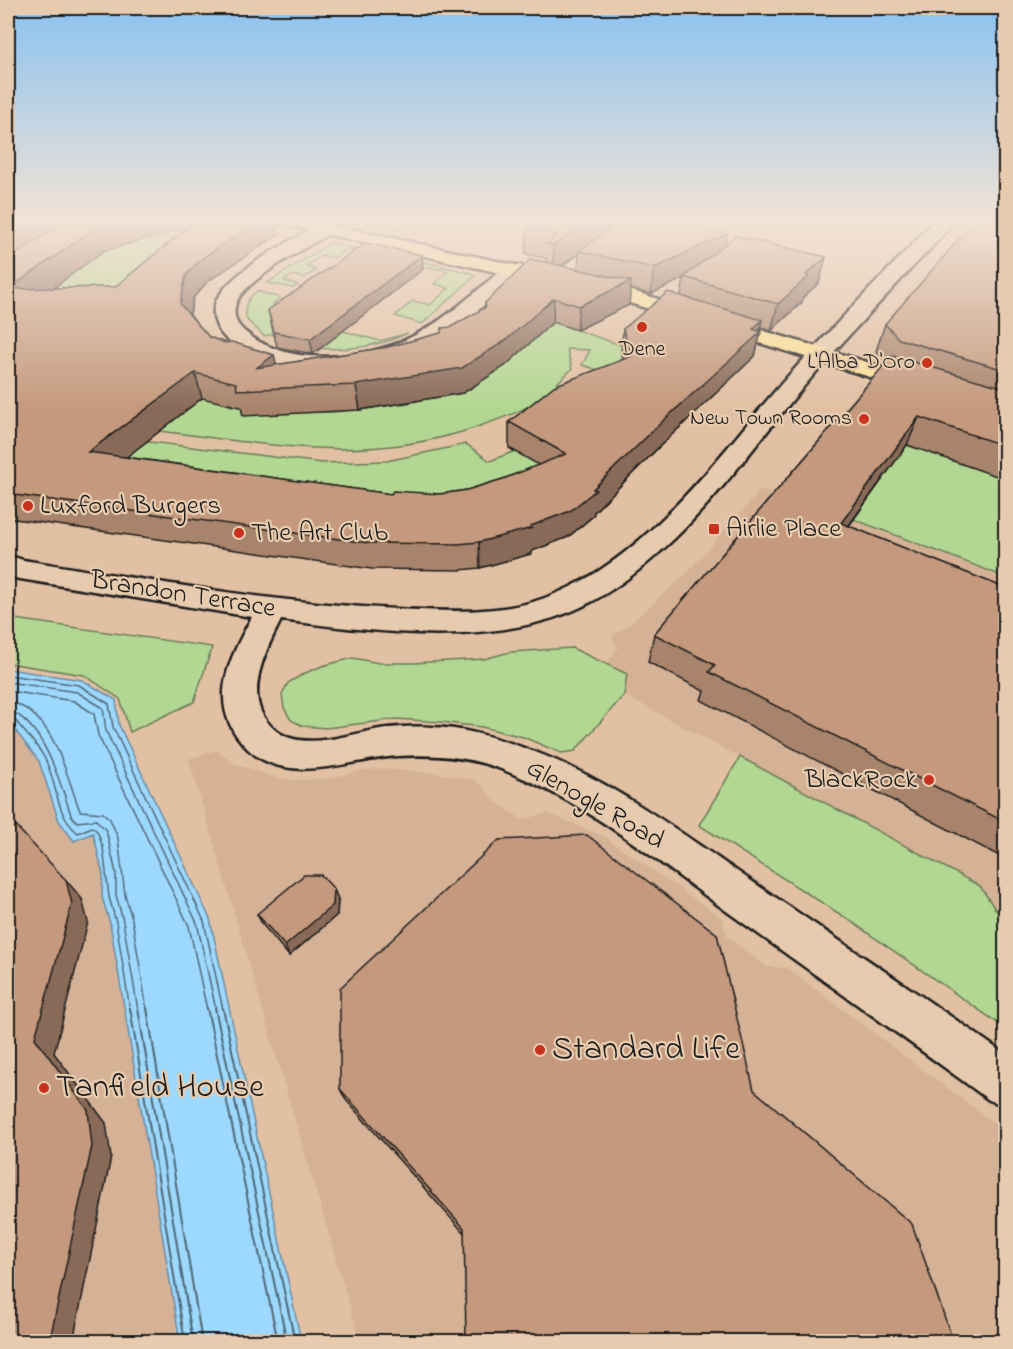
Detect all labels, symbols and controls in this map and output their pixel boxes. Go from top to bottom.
marker: Dene [635,320,649,334]
place label: Dene [618,334,665,366]
place label: L'Alba D'Oro [807,347,915,379]
marker: L'Alba D'Oro [920,356,934,370]
place label: New Town Rooms [690,403,852,435]
marker: New Town Rooms [857,412,871,426]
place label: Luxford Burgers [40,487,221,526]
marker: Luxford Burgers [21,499,35,513]
place label: Airlie Place [726,510,842,549]
place label: The Art Club [251,514,388,553]
marker: Airlie Place [707,522,721,536]
marker: The Art Club [232,526,246,540]
street label: Brandon Terrace [87,561,279,629]
street label: Glenogle Road [519,750,671,860]
place label: BlackRock [804,761,917,800]
marker: BlackRock [922,773,936,787]
place label: Standard Life [552,1026,740,1074]
marker: Standard Life [533,1043,547,1057]
place label: Tanfield House [56,1064,264,1112]
marker: Tanfield House [37,1081,51,1095]

